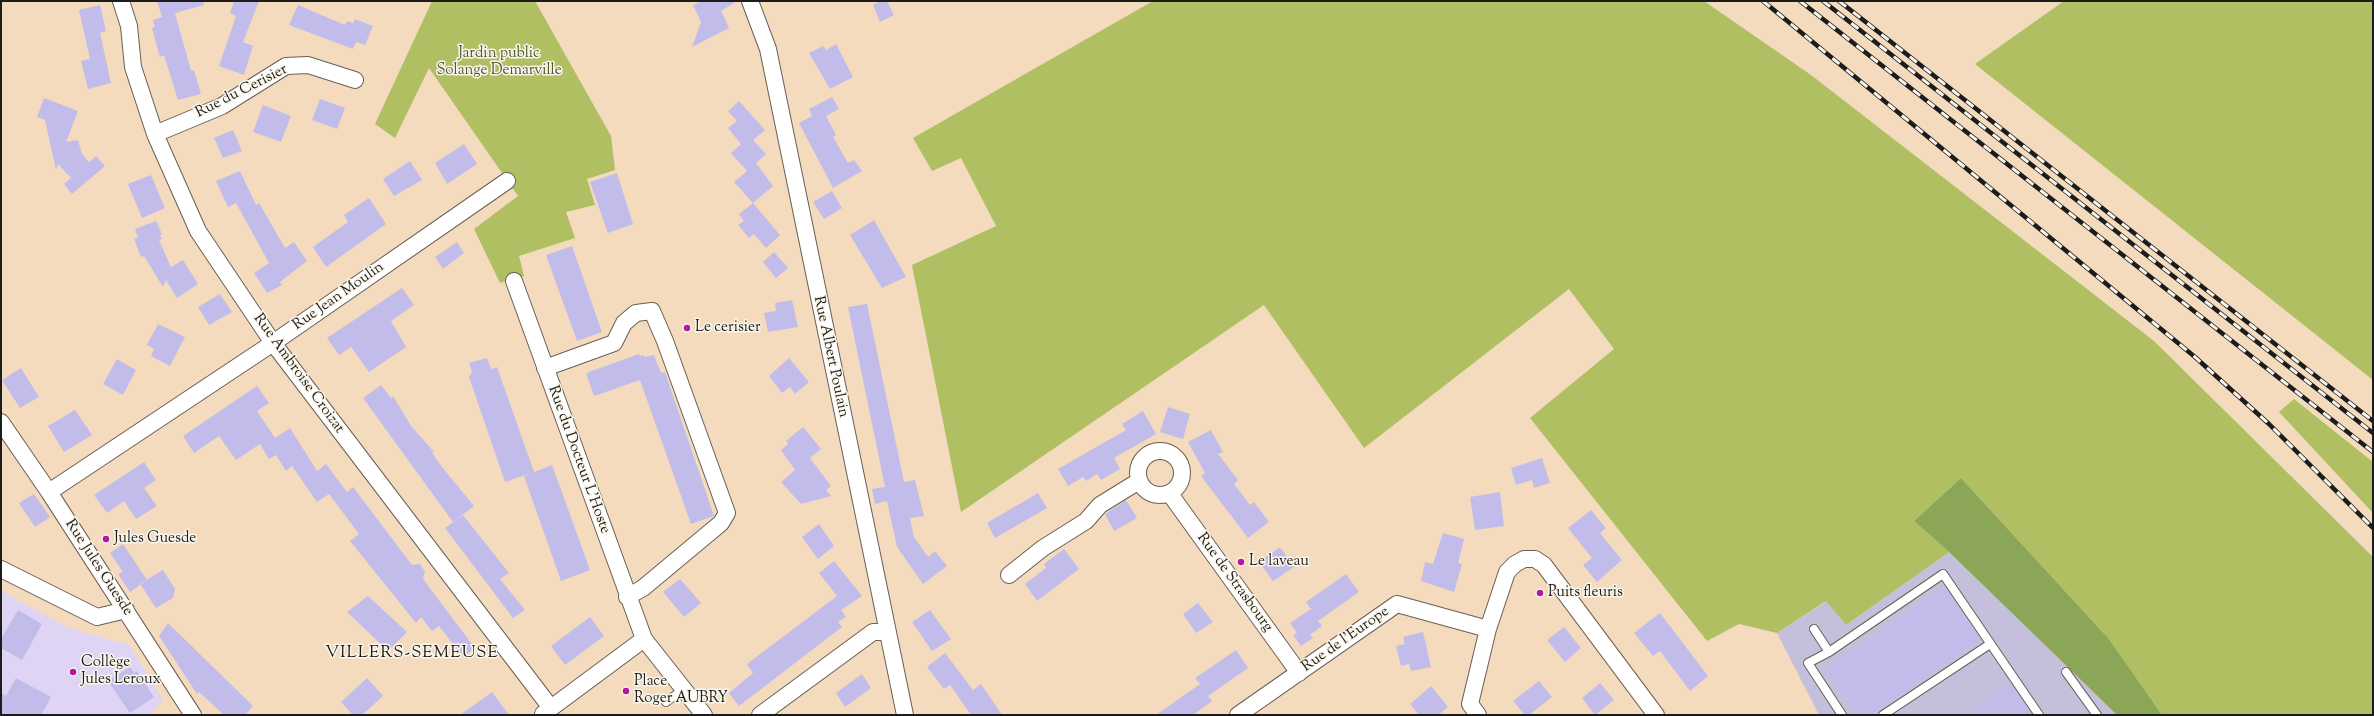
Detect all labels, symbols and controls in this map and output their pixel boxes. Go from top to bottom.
park label: Jardin public Solange Demarville [436,45,562,80]
street label: Rue du Cerisier [193,61,291,123]
street label: Rue Jean Moulin [290,259,388,335]
street label: Rue Albert Poulain [808,295,852,419]
street label: Rue Ambroise Croizat [249,311,347,437]
place label: Le cerisier [695,319,761,337]
marker: Le cerisier [682,323,692,333]
street label: Rue du Docteur L'Hoste [543,383,613,537]
street label: Rue Jules Guesde [60,516,136,620]
place label: Jules Guesde [114,530,196,548]
street label: Rue de Strasbourg [1192,530,1276,636]
marker: Jules Guesde [101,534,111,544]
place label: Le laveau [1249,553,1309,571]
marker: Le laveau [1236,557,1246,567]
place label: Puits fleuris [1548,584,1623,602]
marker: Puits fleuris [1535,588,1545,598]
street label: Rue de l'Europe [1299,603,1393,677]
district label: VILLERS-SEMEUSE [325,644,499,664]
place label: Collège Jules Leroux [81,654,161,689]
marker: Collège Jules Leroux [68,667,78,677]
place label: Place Roger AUBRY [634,673,728,708]
marker: Place Roger AUBRY [621,686,631,696]

